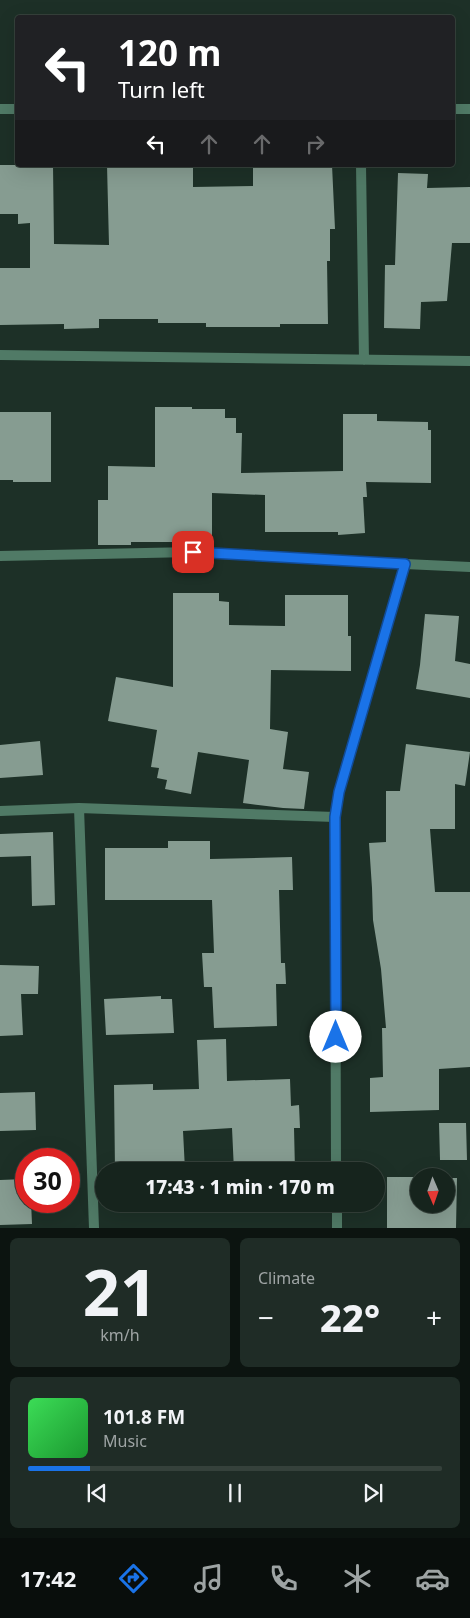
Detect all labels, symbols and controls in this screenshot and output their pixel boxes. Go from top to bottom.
text: 120 m [118,29,221,76]
icon: left [35,35,100,100]
text: Turn left [118,74,205,104]
icon: left [142,130,170,158]
icon: ahead [195,130,223,158]
icon: ahead [248,130,276,158]
icon: right [301,130,329,158]
pin [172,531,214,573]
icon: arrive [179,538,207,566]
position arrow [309,1010,361,1062]
speed limit sign: 30 [15,1148,80,1213]
north arrow [410,1168,455,1212]
map controls [410,1168,455,1213]
text: 17:43 · 1 min · 170 m [145,1174,335,1200]
text: 21 [83,1247,157,1335]
text: Climate [258,1267,315,1289]
text: 22° [320,1291,380,1343]
text: − [258,1298,274,1336]
text: + [426,1298,442,1336]
text: km/h [100,1324,140,1346]
text: 101.8 FM [103,1404,185,1430]
text: Music [103,1430,147,1452]
icon: previous [83,1479,111,1507]
icon: pause [221,1479,249,1507]
icon: next [359,1479,387,1507]
icon: directions [116,1561,151,1596]
icon: music [191,1561,226,1596]
icon: phone [266,1561,301,1596]
icon: climate [340,1561,375,1596]
icon: car [415,1561,450,1596]
text: 17:42 [20,1563,76,1593]

